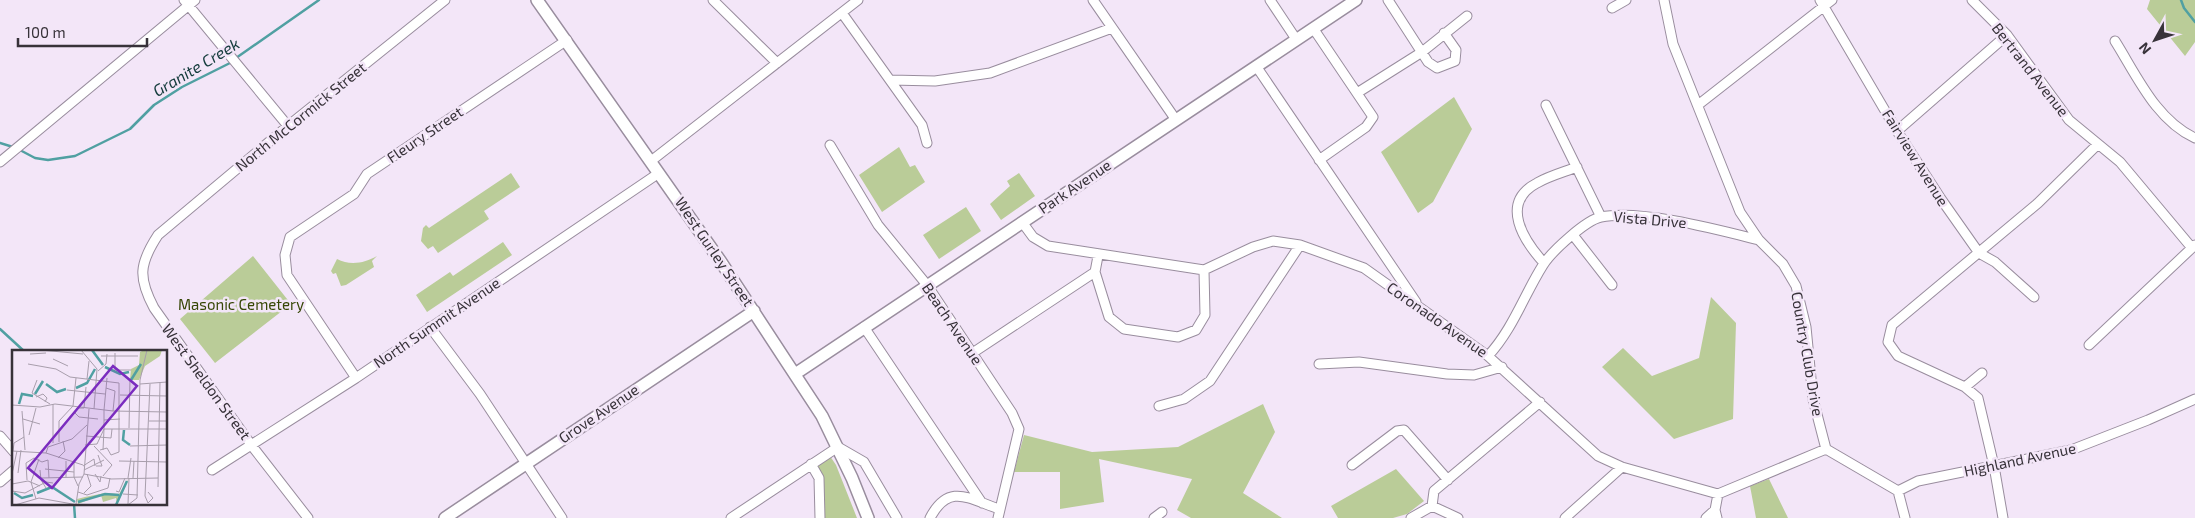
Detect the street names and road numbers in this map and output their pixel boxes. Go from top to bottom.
street label: Bertrand Avenue [1989,19,2073,120]
street label: North McCormick Street [231,58,370,175]
street label: Fleury Street [383,102,466,166]
street label: Fairview Avenue [1879,106,1953,209]
street label: Park Avenue [1035,155,1114,217]
street label: West Gurley Street [672,193,758,310]
street label: Vista Drive [1613,207,1687,231]
street label: North Summit Avenue [370,273,503,371]
street label: Coronado Avenue [1384,278,1491,361]
street label: Beach Avenue [919,279,987,368]
street label: Country Club Drive [1788,290,1828,417]
street label: West Sheldon Street [159,320,255,443]
street label: Grove Avenue [555,380,642,447]
street label: Highland Avenue [1962,438,2077,480]

